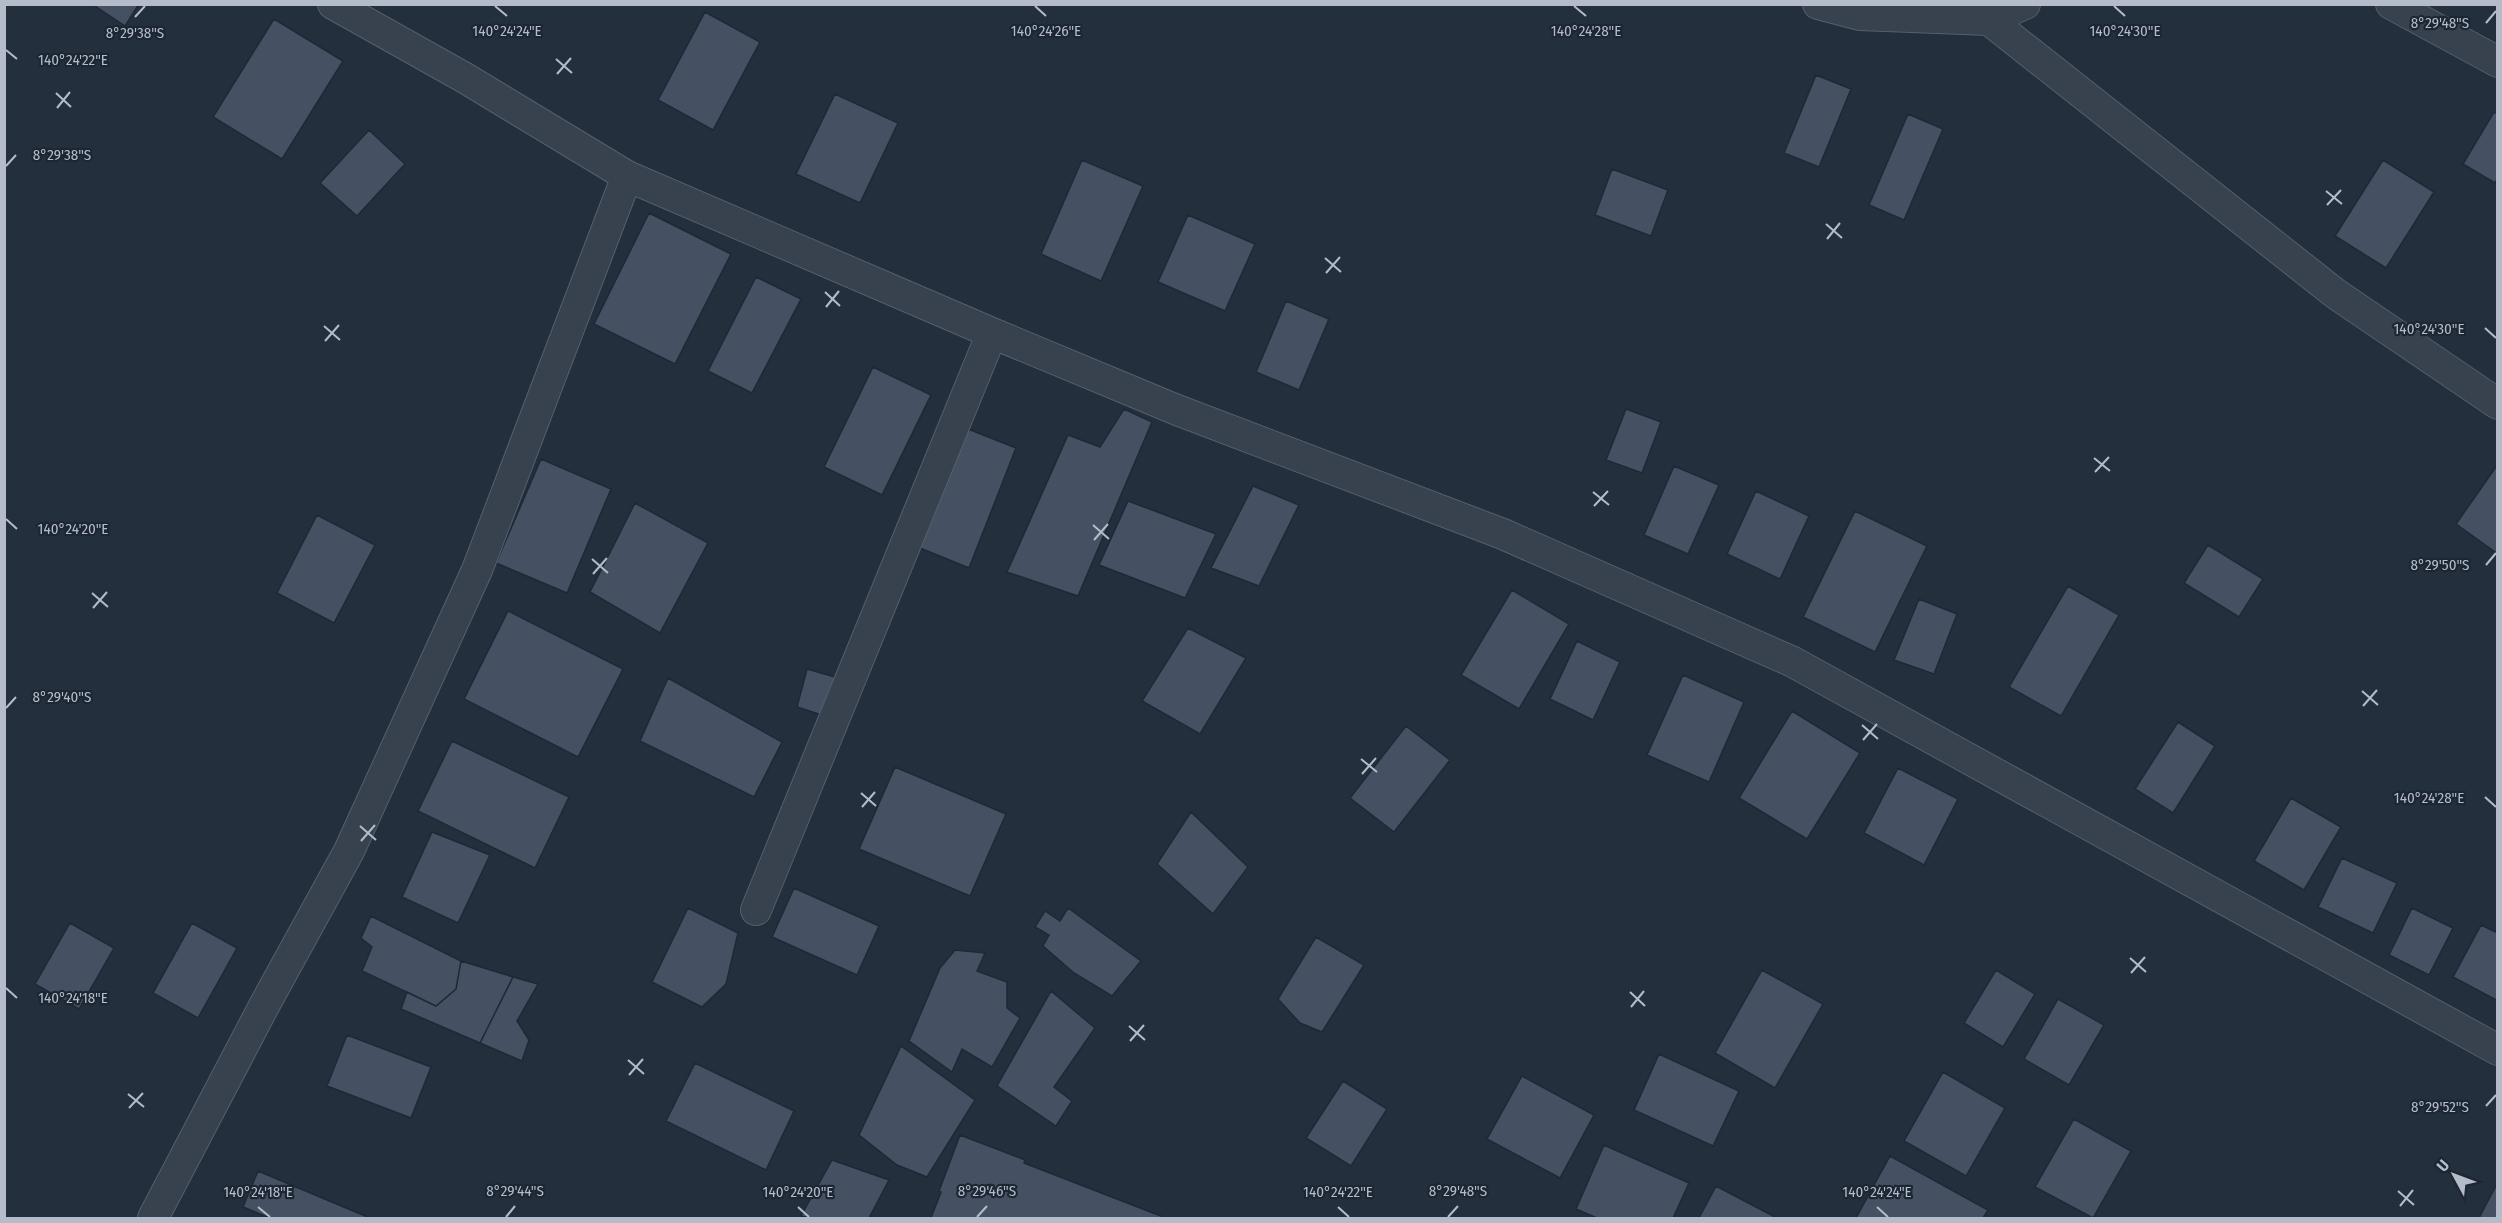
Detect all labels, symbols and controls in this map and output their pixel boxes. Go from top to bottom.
text: 8°29'48"S [2411,14,2469,32]
text: 140°24'24"E [472,22,542,40]
text: 140°24'26"E [1011,22,1081,40]
text: 140°24'28"E [1551,22,1621,40]
text: 140°24'30"E [2090,22,2160,40]
text: 8°29'38"S [106,24,164,42]
text: 140°24'22"E [38,51,108,69]
text: 8°29'38"S [33,146,91,164]
text: 140°24'30"E [2394,320,2464,338]
text: 140°24'20"E [38,520,108,538]
text: 8°29'50"S [2410,556,2470,574]
text: 8°29'40"S [33,688,91,706]
text: 140°24'28"E [2394,789,2464,807]
text: 140°24'18"E [38,989,108,1007]
text: 8°29'52"S [2411,1098,2469,1116]
north arrow [2424,1145,2484,1205]
text: U [2433,1156,2453,1175]
text: 8°29'44"S [486,1182,544,1200]
text: 8°29'46"S [958,1182,1016,1200]
text: 8°29'48"S [1429,1182,1487,1200]
text: 140°24'18"E [223,1183,293,1201]
text: 140°24'20"E [763,1183,833,1201]
text: 140°24'22"E [1303,1183,1373,1201]
text: 140°24'24"E [1842,1183,1912,1201]

